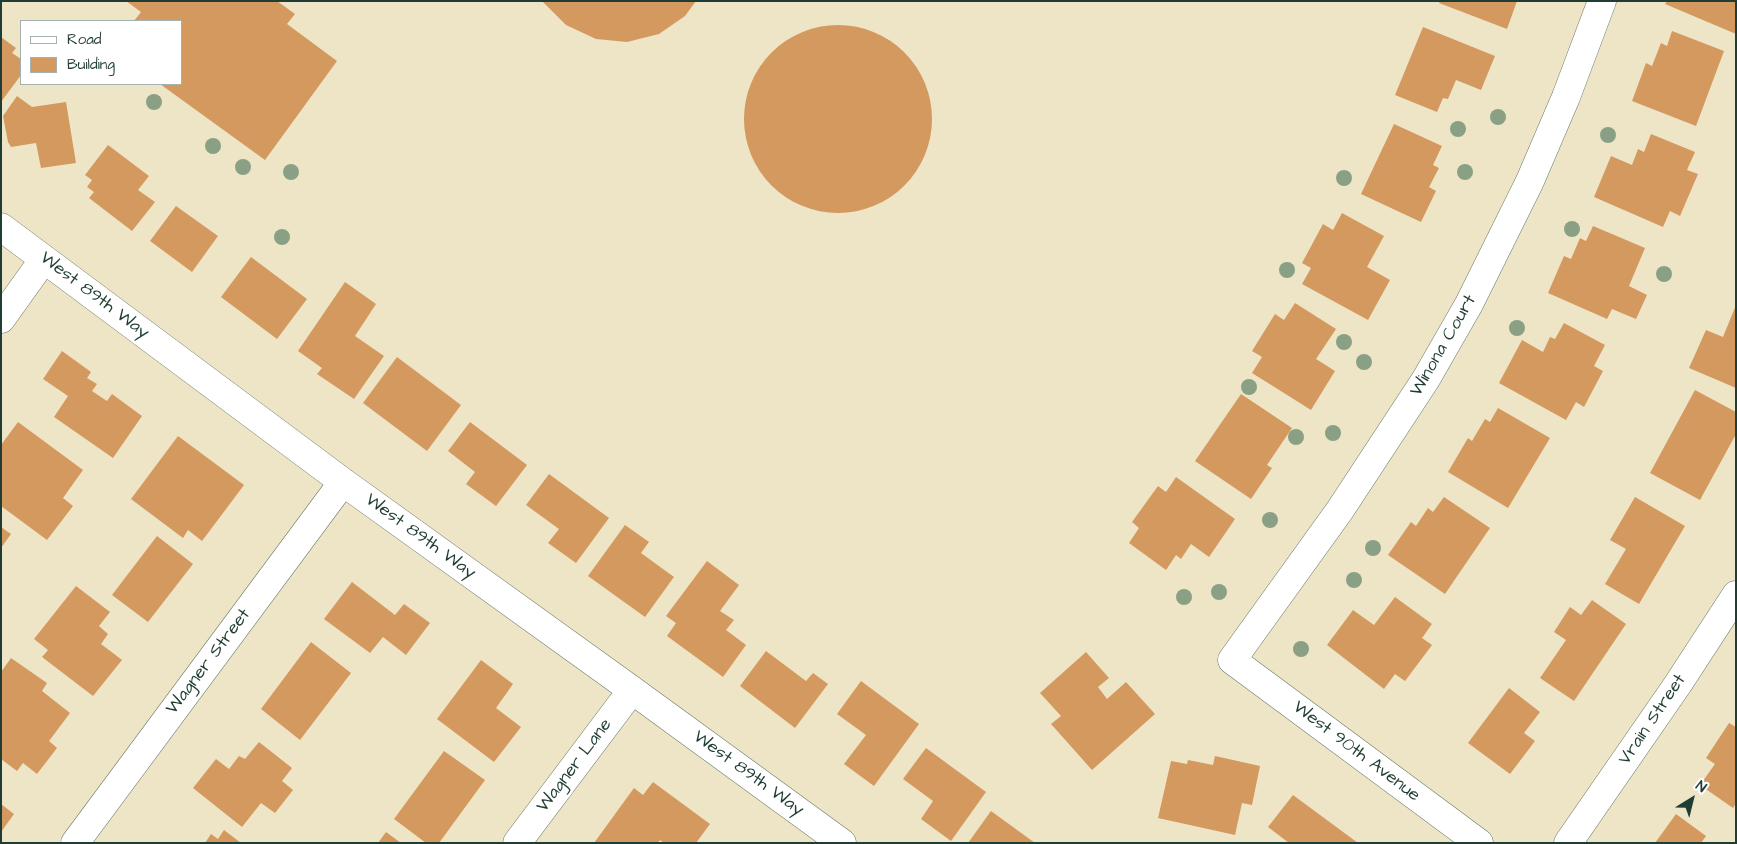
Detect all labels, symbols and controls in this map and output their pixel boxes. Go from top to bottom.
legend [20,20,182,85]
text: Road [67,29,101,50]
text: Building [67,54,115,75]
street label: West 89th Way [35,248,153,344]
street label: Winona Court [1406,292,1482,400]
street label: West 89th Way [360,490,480,584]
street label: Wagner Street [162,605,256,719]
street label: Vrain Street [1615,671,1691,769]
street label: West 90th Avenue [1288,697,1424,807]
street label: Wagner Lane [533,715,617,817]
street label: West 89th Way [688,727,808,821]
north arrow [1667,774,1717,824]
text: N [1691,776,1710,798]

